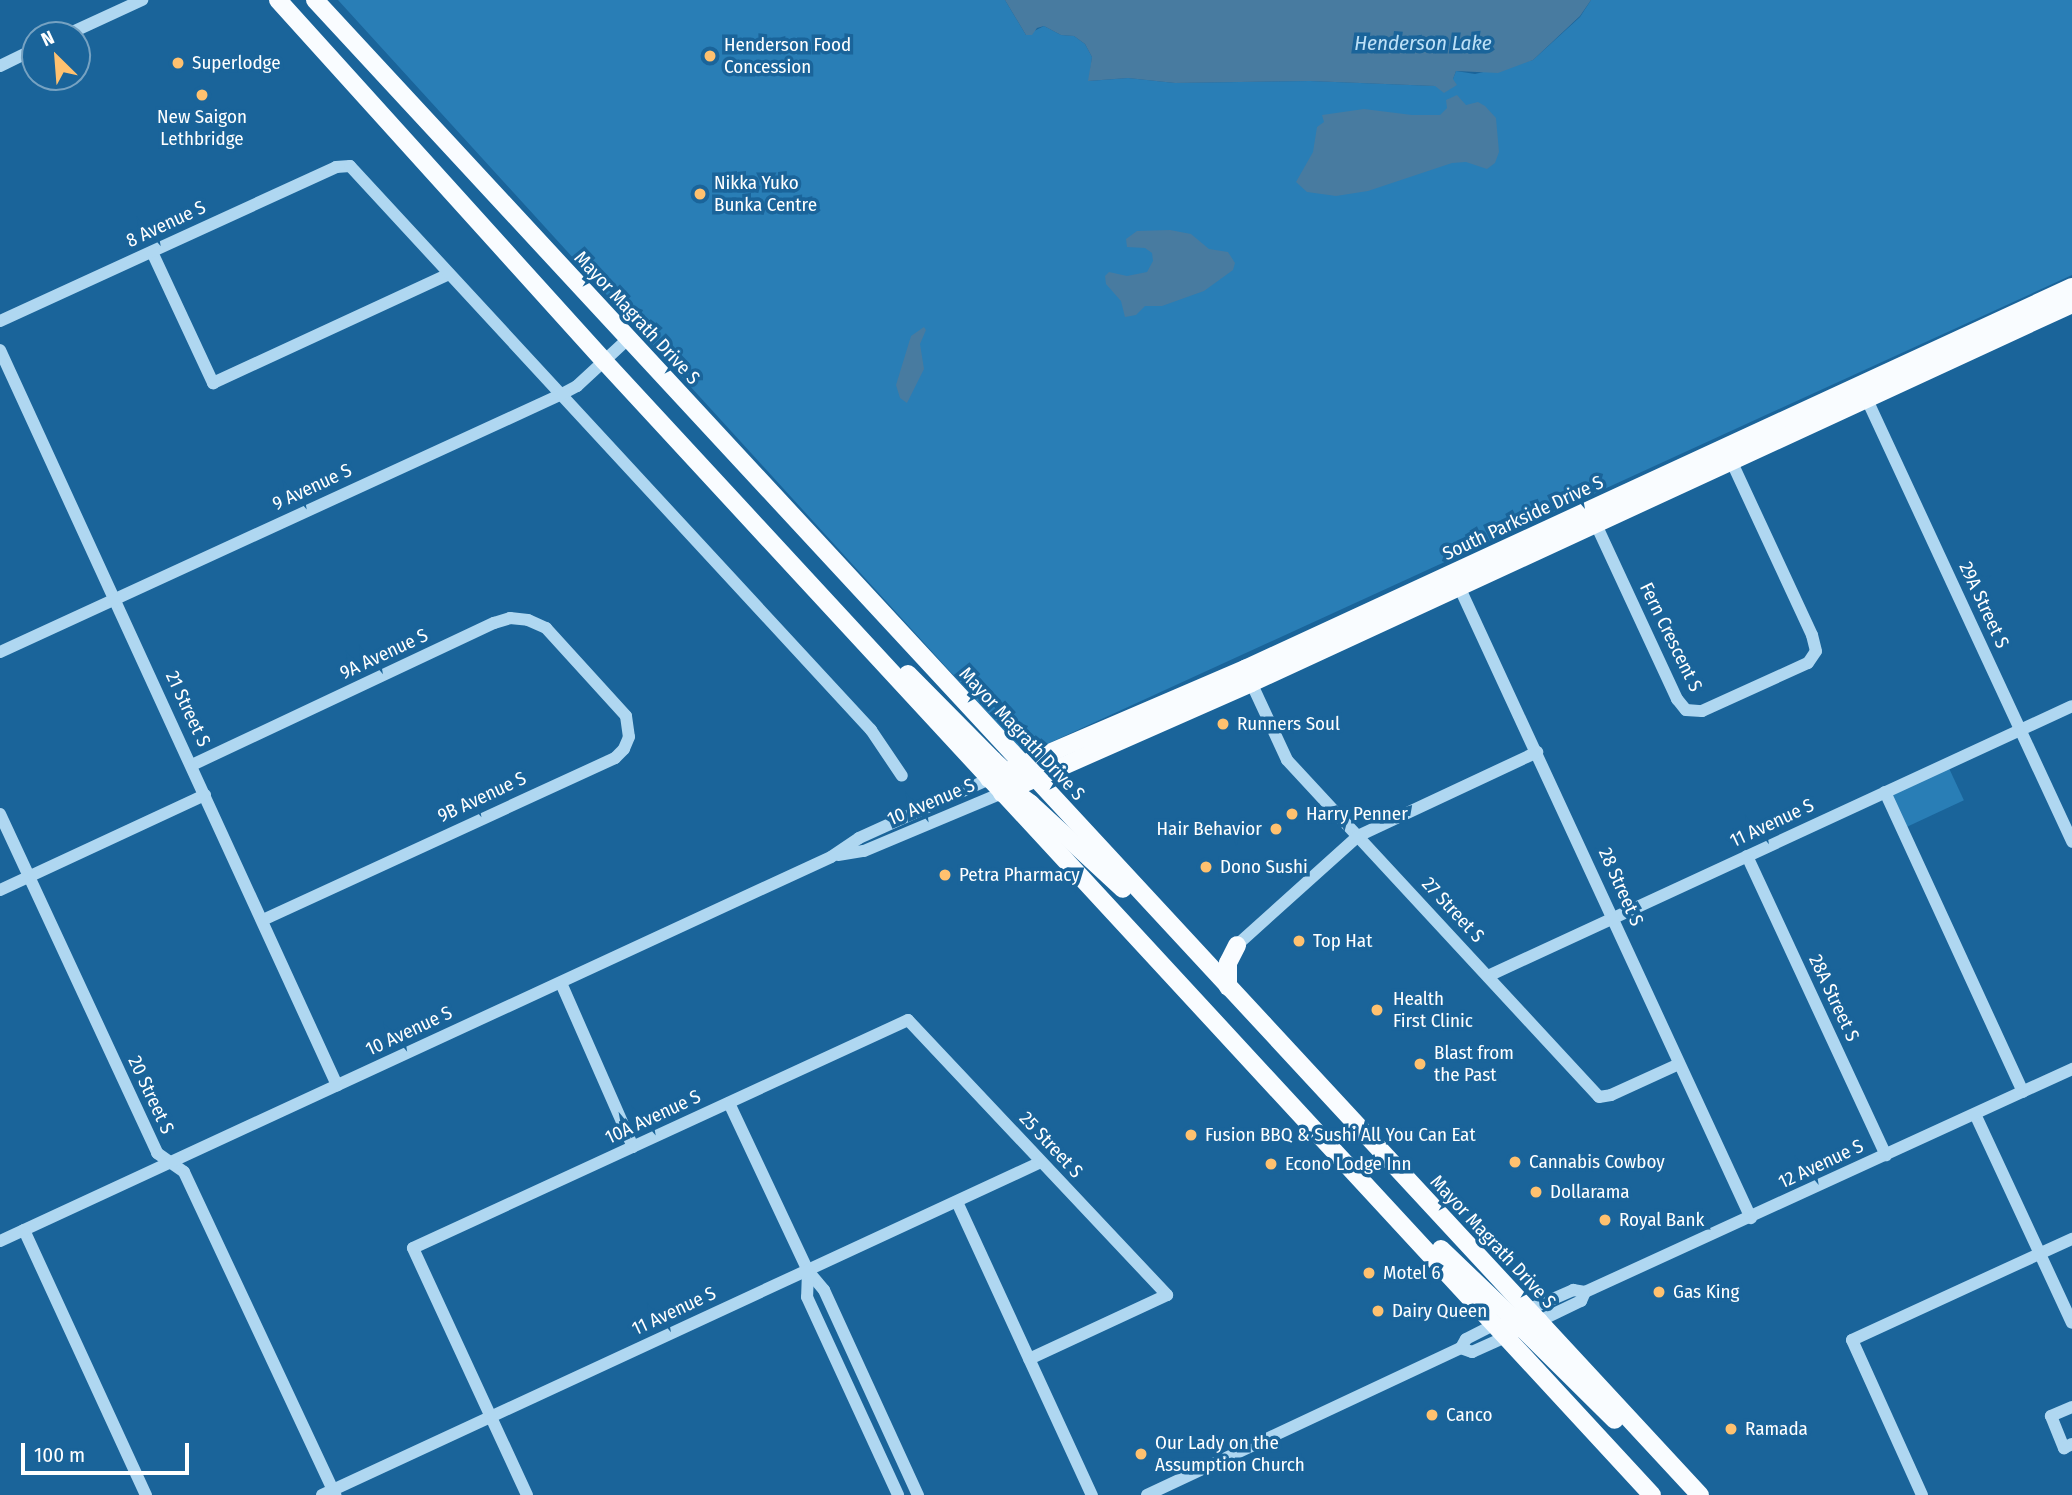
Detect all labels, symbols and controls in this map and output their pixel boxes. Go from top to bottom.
north arrow [21,21,91,91]
text: N [38,26,58,51]
water label: Henderson Lake [1354,30,1492,56]
place label: Henderson Food Concession [724,34,851,78]
marker: Henderson Food Concession [702,48,718,64]
place label: Superlodge [192,52,281,74]
marker: Superlodge [170,55,186,71]
marker: New Saigon Lethbridge [194,87,210,103]
place label: New Saigon Lethbridge [157,106,247,150]
place label: Nikka Yuko Bunka Centre [714,172,817,216]
marker: Nikka Yuko Bunka Centre [692,186,708,202]
street label: 8 Avenue S [123,196,209,252]
street label: Mayor Magrath Drive S [569,247,705,389]
street label: 9 Avenue S [269,459,355,515]
street label: South Parkside Drive S [1439,471,1607,565]
street label: 29A Street S [1954,558,2014,652]
street label: Fern Crescent S [1635,579,1707,695]
street label: 9A Avenue S [336,624,432,684]
street label: Mayor Magrath Drive S [954,663,1090,805]
street label: 21 Street S [161,668,215,750]
place label: Runners Soul [1237,713,1340,735]
marker: Runners Soul [1215,716,1231,732]
street label: 9B Avenue S [434,767,530,827]
street label: 10 Avenue S [884,773,978,831]
street label: 11 Avenue S [1726,794,1818,852]
place label: Harry Penner [1306,803,1408,825]
marker: Harry Penner [1284,806,1300,822]
place label: Hair Behavior [1157,818,1262,840]
marker: Hair Behavior [1268,821,1284,837]
street label: 28 Street S [1594,844,1648,930]
place label: Dono Sushi [1220,856,1308,878]
marker: Dono Sushi [1198,859,1214,875]
place label: Petra Pharmacy [959,864,1080,886]
marker: Petra Pharmacy [937,867,953,883]
street label: 27 Street S [1417,873,1489,947]
place label: Top Hat [1313,930,1372,952]
marker: Top Hat [1291,933,1307,949]
street label: 28A Street S [1804,951,1864,1045]
place label: Health First Clinic [1393,988,1473,1032]
marker: Health First Clinic [1367,1000,1387,1020]
street label: 10 Avenue S [362,1001,456,1061]
place label: Blast from the Past [1434,1042,1514,1086]
street label: 20 Street S [123,1052,179,1138]
marker: Blast from the Past [1412,1056,1428,1072]
street label: 10A Avenue S [602,1085,704,1149]
street label: 25 Street S [1015,1107,1087,1183]
place label: Fusion BBQ & Sushi All You Can Eat [1205,1124,1476,1146]
marker: Fusion BBQ & Sushi All You Can Eat [1183,1127,1199,1143]
street label: 12 Avenue S [1775,1134,1867,1194]
place label: Cannabis Cowboy [1529,1151,1665,1173]
place label: Econo Lodge Inn [1285,1153,1411,1175]
marker: Cannabis Cowboy [1507,1154,1523,1170]
marker: Econo Lodge Inn [1263,1156,1279,1172]
street label: Mayor Magrath Drive S [1425,1171,1561,1313]
place label: Dollarama [1550,1181,1630,1203]
marker: Dollarama [1528,1184,1544,1200]
place label: Royal Bank [1619,1209,1704,1231]
marker: Royal Bank [1597,1212,1613,1228]
place label: Motel 6 [1383,1262,1441,1284]
marker: Motel 6 [1361,1265,1377,1281]
place label: Gas King [1673,1281,1739,1303]
street label: 11 Avenue S [628,1282,720,1340]
marker: Gas King [1651,1284,1667,1300]
place label: Dairy Queen [1392,1300,1487,1322]
marker: Dairy Queen [1370,1303,1386,1319]
place label: Canco [1446,1404,1493,1426]
marker: Canco [1424,1407,1440,1423]
place label: Ramada [1745,1418,1808,1440]
marker: Ramada [1723,1421,1739,1437]
scale bar [24,1428,192,1472]
place label: Our Lady on the Assumption Church [1155,1432,1305,1476]
text: 100 m [34,1442,85,1468]
marker: Our Lady on the Assumption Church [1133,1446,1149,1462]

